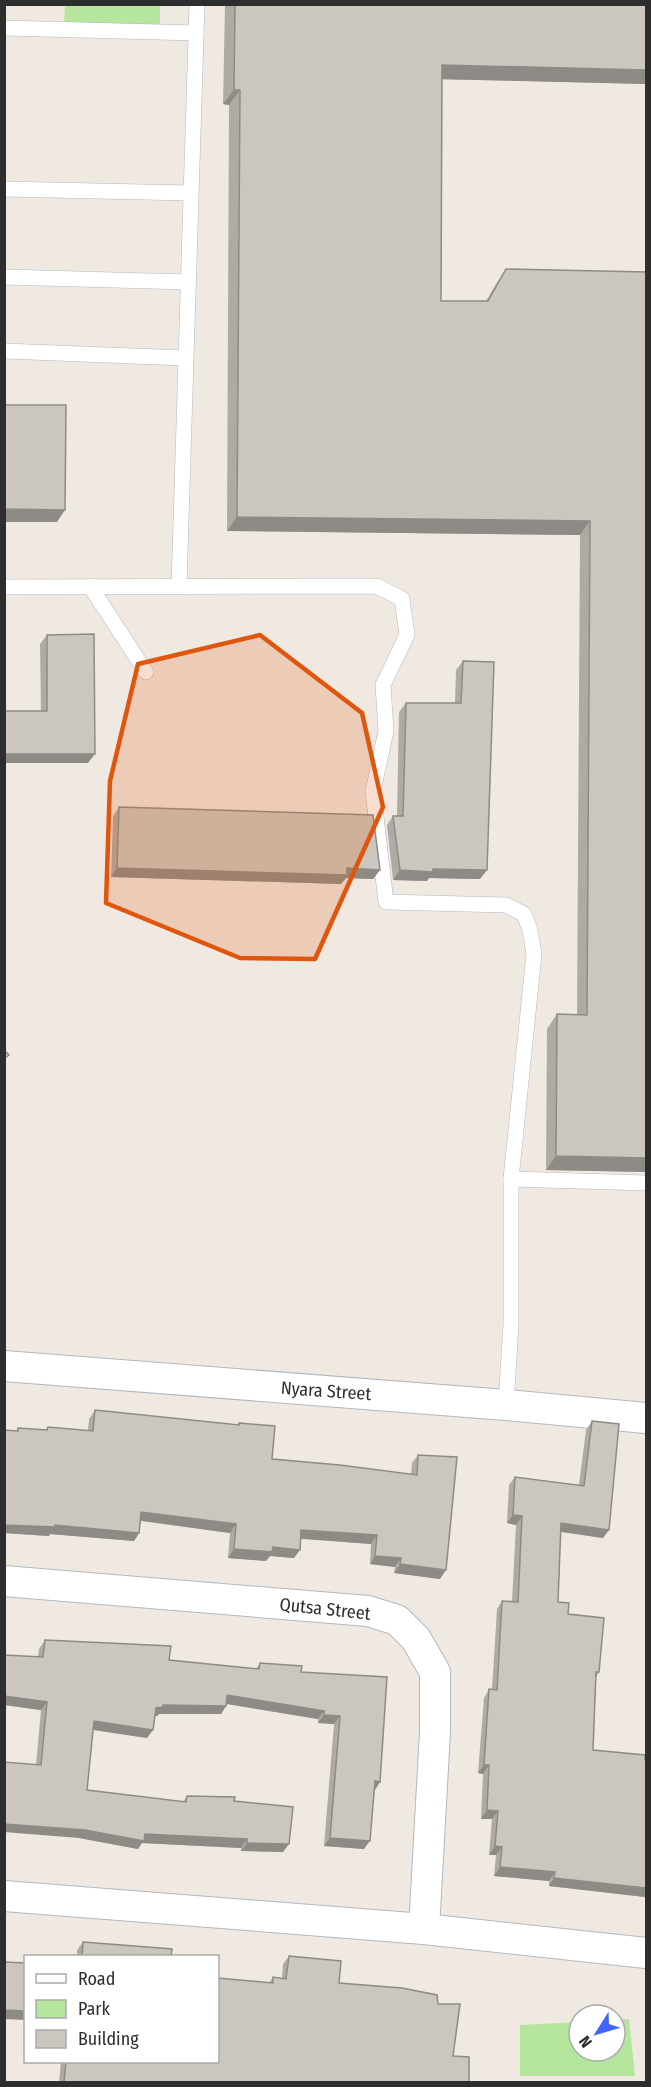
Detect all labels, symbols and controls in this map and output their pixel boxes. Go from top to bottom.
street label: Nyara Street [280,1377,372,1405]
street label: Qutsa Street [278,1593,372,1625]
legend [24,1955,219,2063]
text: Road [78,1968,115,1990]
text: Park [78,1998,111,2020]
north arrow [567,2003,627,2063]
text: Building [78,2028,139,2050]
text: N [575,2032,596,2051]

